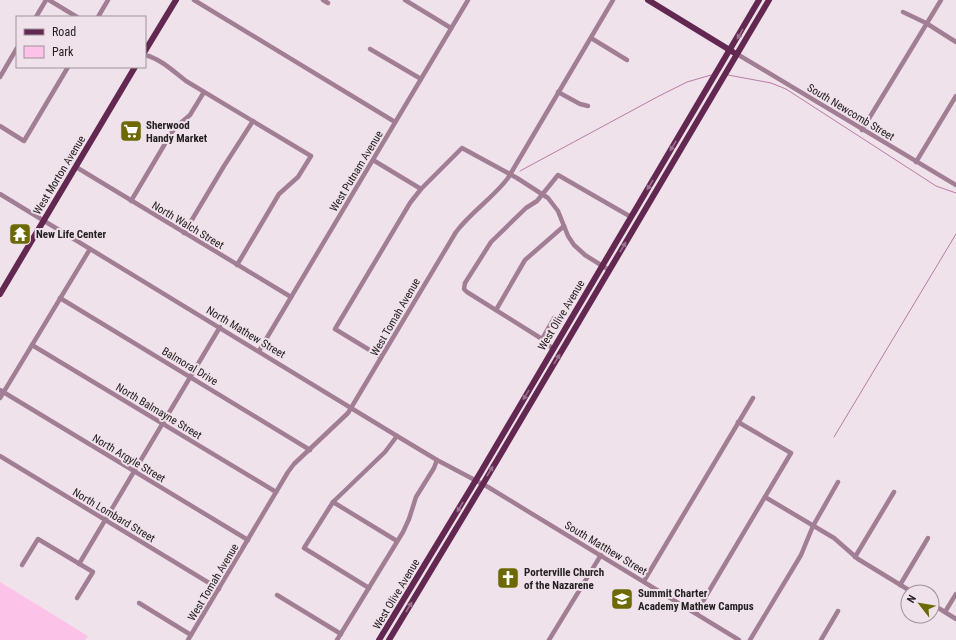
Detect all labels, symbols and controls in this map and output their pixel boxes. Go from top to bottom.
legend [16,16,146,68]
text: Road [52,25,76,39]
one-way arrow [736,28,743,40]
text: Park [52,45,74,59]
street label: South Newcomb Street [805,81,897,144]
supermarket icon: Sherwood Handy Market [118,118,144,144]
place label: Sherwood Handy Market [146,119,208,145]
street label: West Putnam Avenue [327,129,386,214]
street label: West Morton Avenue [31,133,88,217]
one-way arrow [670,140,677,152]
one-way arrow [646,179,653,191]
street label: North Walch Street [149,199,226,252]
temple icon: New Life Center [7,221,33,247]
place label: New Life Center [36,228,106,241]
one-way arrow [619,241,626,253]
street label: West Tomah Avenue [368,276,423,358]
street label: West Olive Avenue [535,278,588,353]
street label: North Mathew Street [204,304,288,361]
street label: Balmoral Drive [159,345,220,388]
one-way arrow [553,353,560,365]
street label: North Balmayne Street [114,381,204,442]
one-way arrow [522,389,529,401]
street label: North Argyle Street [90,432,168,485]
one-way arrow [487,465,494,477]
street label: North Lombard Street [70,486,157,545]
one-way arrow [456,501,463,513]
street label: South Matthew Street [562,519,649,578]
street label: West Tomah Avenue [185,541,242,623]
street label: West Olive Avenue [370,557,423,632]
church icon: Porterville Church of the Nazarene [495,565,521,591]
place label: Porterville Church of the Nazarene [524,566,604,592]
north arrow [900,584,940,624]
school or university icon: Summit Charter Academy Mathew Campus [609,586,635,612]
place label: Summit Charter Academy Mathew Campus [638,587,754,613]
text: N [905,593,919,605]
one-way arrow [406,601,413,613]

